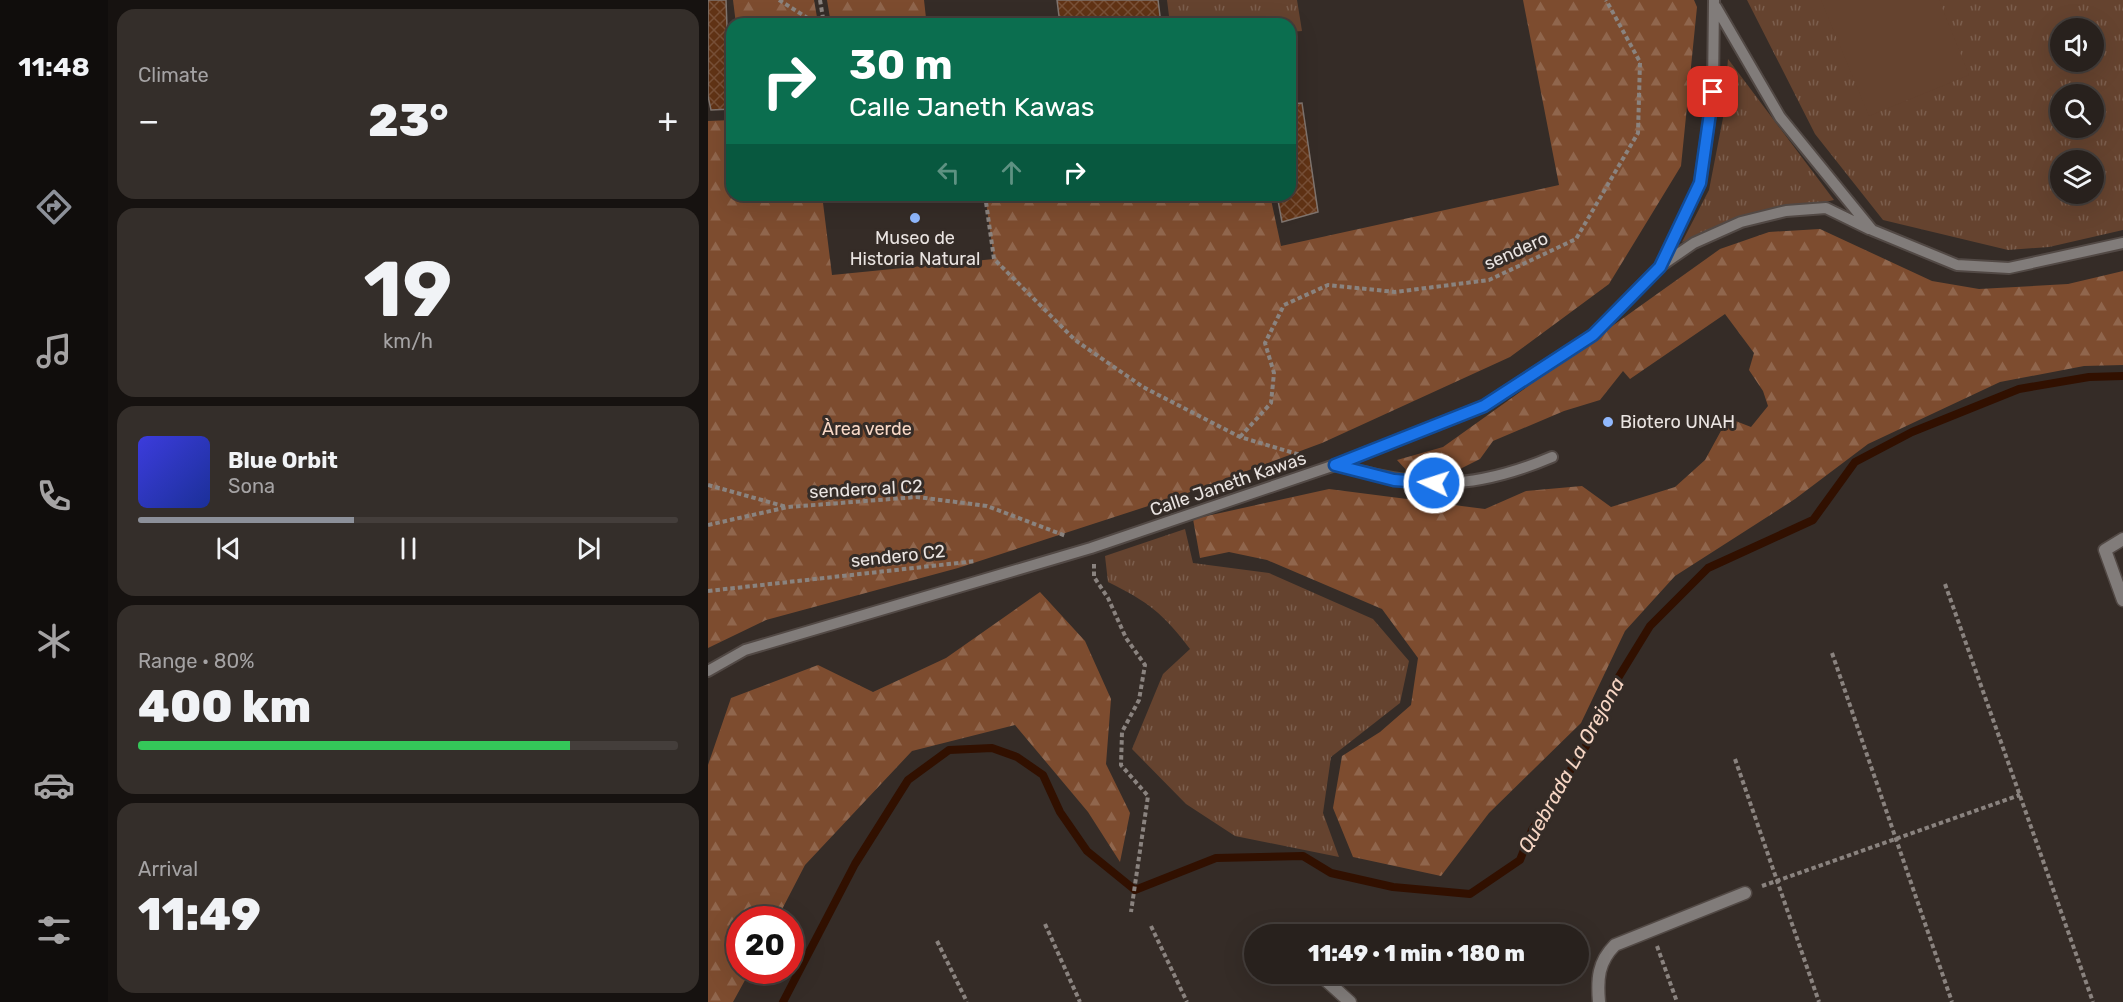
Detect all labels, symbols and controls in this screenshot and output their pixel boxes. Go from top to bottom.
map controls [2050,18,2104,204]
button: sound [2050,18,2104,72]
text: 30 m [849,40,953,90]
icon: right [750,42,828,120]
text: 11:48 [18,51,90,83]
text: Climate [138,63,209,87]
pin [1687,66,1738,117]
icon: arrive [1696,75,1729,108]
button: search [2050,84,2104,138]
text: Calle Janeth Kawas [849,91,1094,123]
text: 23° [368,94,449,147]
text: − [138,101,159,140]
text: + [657,101,678,140]
button: layers [2050,150,2104,204]
icon: left [932,156,965,189]
icon: ahead [995,156,1028,189]
icon: right [1058,156,1091,189]
icon: directions [33,186,75,228]
marker: Museo de Historia Natural [908,211,922,225]
place label: Museo de Historia Natural [850,227,980,270]
street label: sendero [1480,227,1552,275]
text: 19 [364,243,452,336]
text: km/h [383,329,433,353]
icon: music [33,330,75,372]
place label: Biotero UNAH [1620,411,1735,433]
marker: Biotero UNAH [1601,415,1615,429]
park label: Àrea verde [822,418,912,440]
text: Blue Orbit [228,447,338,474]
street label: Calle Janeth Kawas [1147,447,1309,521]
position arrow [1402,451,1466,515]
text: Sona [228,474,275,498]
icon: phone [33,475,75,517]
street label: sendero al C2 [809,475,923,503]
icon: previous [212,532,245,565]
icon: pause [392,532,425,565]
icon: next [572,532,605,565]
street label: sendero C2 [850,540,946,572]
icon: climate [33,620,75,662]
text: Range · 80% [138,649,254,673]
water label: Quebrada La Orejona [1513,673,1629,857]
text: 400 km [138,680,311,733]
icon: car [33,764,75,806]
text: Arrival [138,857,198,881]
text: 11:49 [138,888,261,941]
speed limit sign: 20 [726,906,804,984]
icon: filters [33,909,75,951]
text: 11:49 · 1 min · 180 m [1308,940,1525,967]

